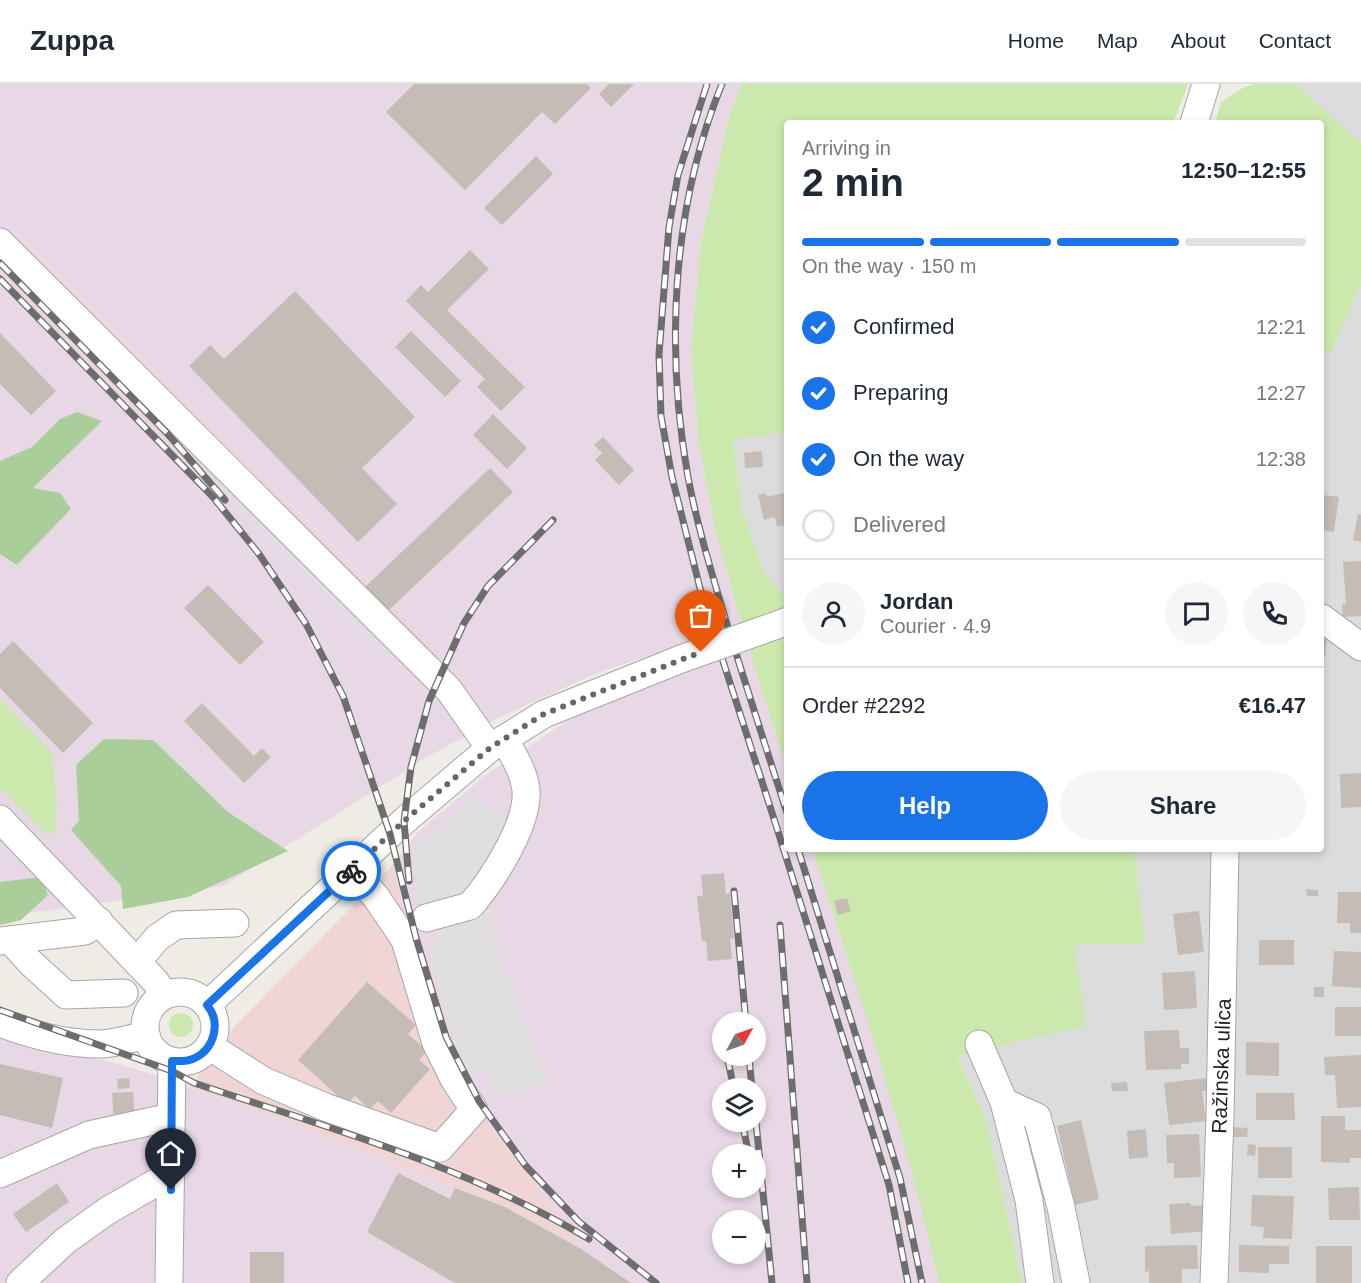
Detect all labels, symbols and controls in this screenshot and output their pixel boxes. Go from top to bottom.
text: Zuppa [30,25,114,56]
text: Home [1008,29,1064,52]
text: Map [1097,29,1138,52]
text: About [1171,29,1226,52]
text: Contact [1259,29,1331,52]
text: Arriving in [802,137,891,159]
text: 12:50–12:55 [1181,158,1306,183]
text: 2 min [802,161,904,204]
text: On the way · 150 m [802,255,977,277]
icon: check [802,311,835,344]
text: Confirmed [853,314,954,339]
text: 12:21 [1256,316,1306,338]
icon: check [802,377,835,410]
text: Preparing [853,380,948,405]
text: 12:27 [1256,382,1306,404]
icon: check [802,443,835,476]
text: On the way [853,446,964,471]
text: 12:38 [1256,448,1306,470]
text: Delivered [853,512,946,537]
button: person [802,582,865,645]
button: chat [1165,582,1228,645]
button: phone [1243,582,1306,645]
text: Jordan [880,589,953,614]
pin [675,590,726,652]
icon: bag [684,599,717,632]
text: Courier · 4.9 [880,615,991,637]
text: Order #2292 [802,693,926,718]
text: €16.47 [1239,693,1306,718]
button: Help [802,771,1048,840]
button: Share [1060,771,1306,840]
courier [321,841,381,901]
icon: bike [335,855,368,888]
street label: Ražinska ulica [1207,998,1235,1134]
north arrow [712,1012,766,1066]
map controls [712,1012,766,1264]
button: layers [712,1078,766,1132]
pin [145,1128,196,1190]
icon: home [154,1137,187,1170]
button: + [712,1144,766,1198]
button: − [712,1210,766,1264]

